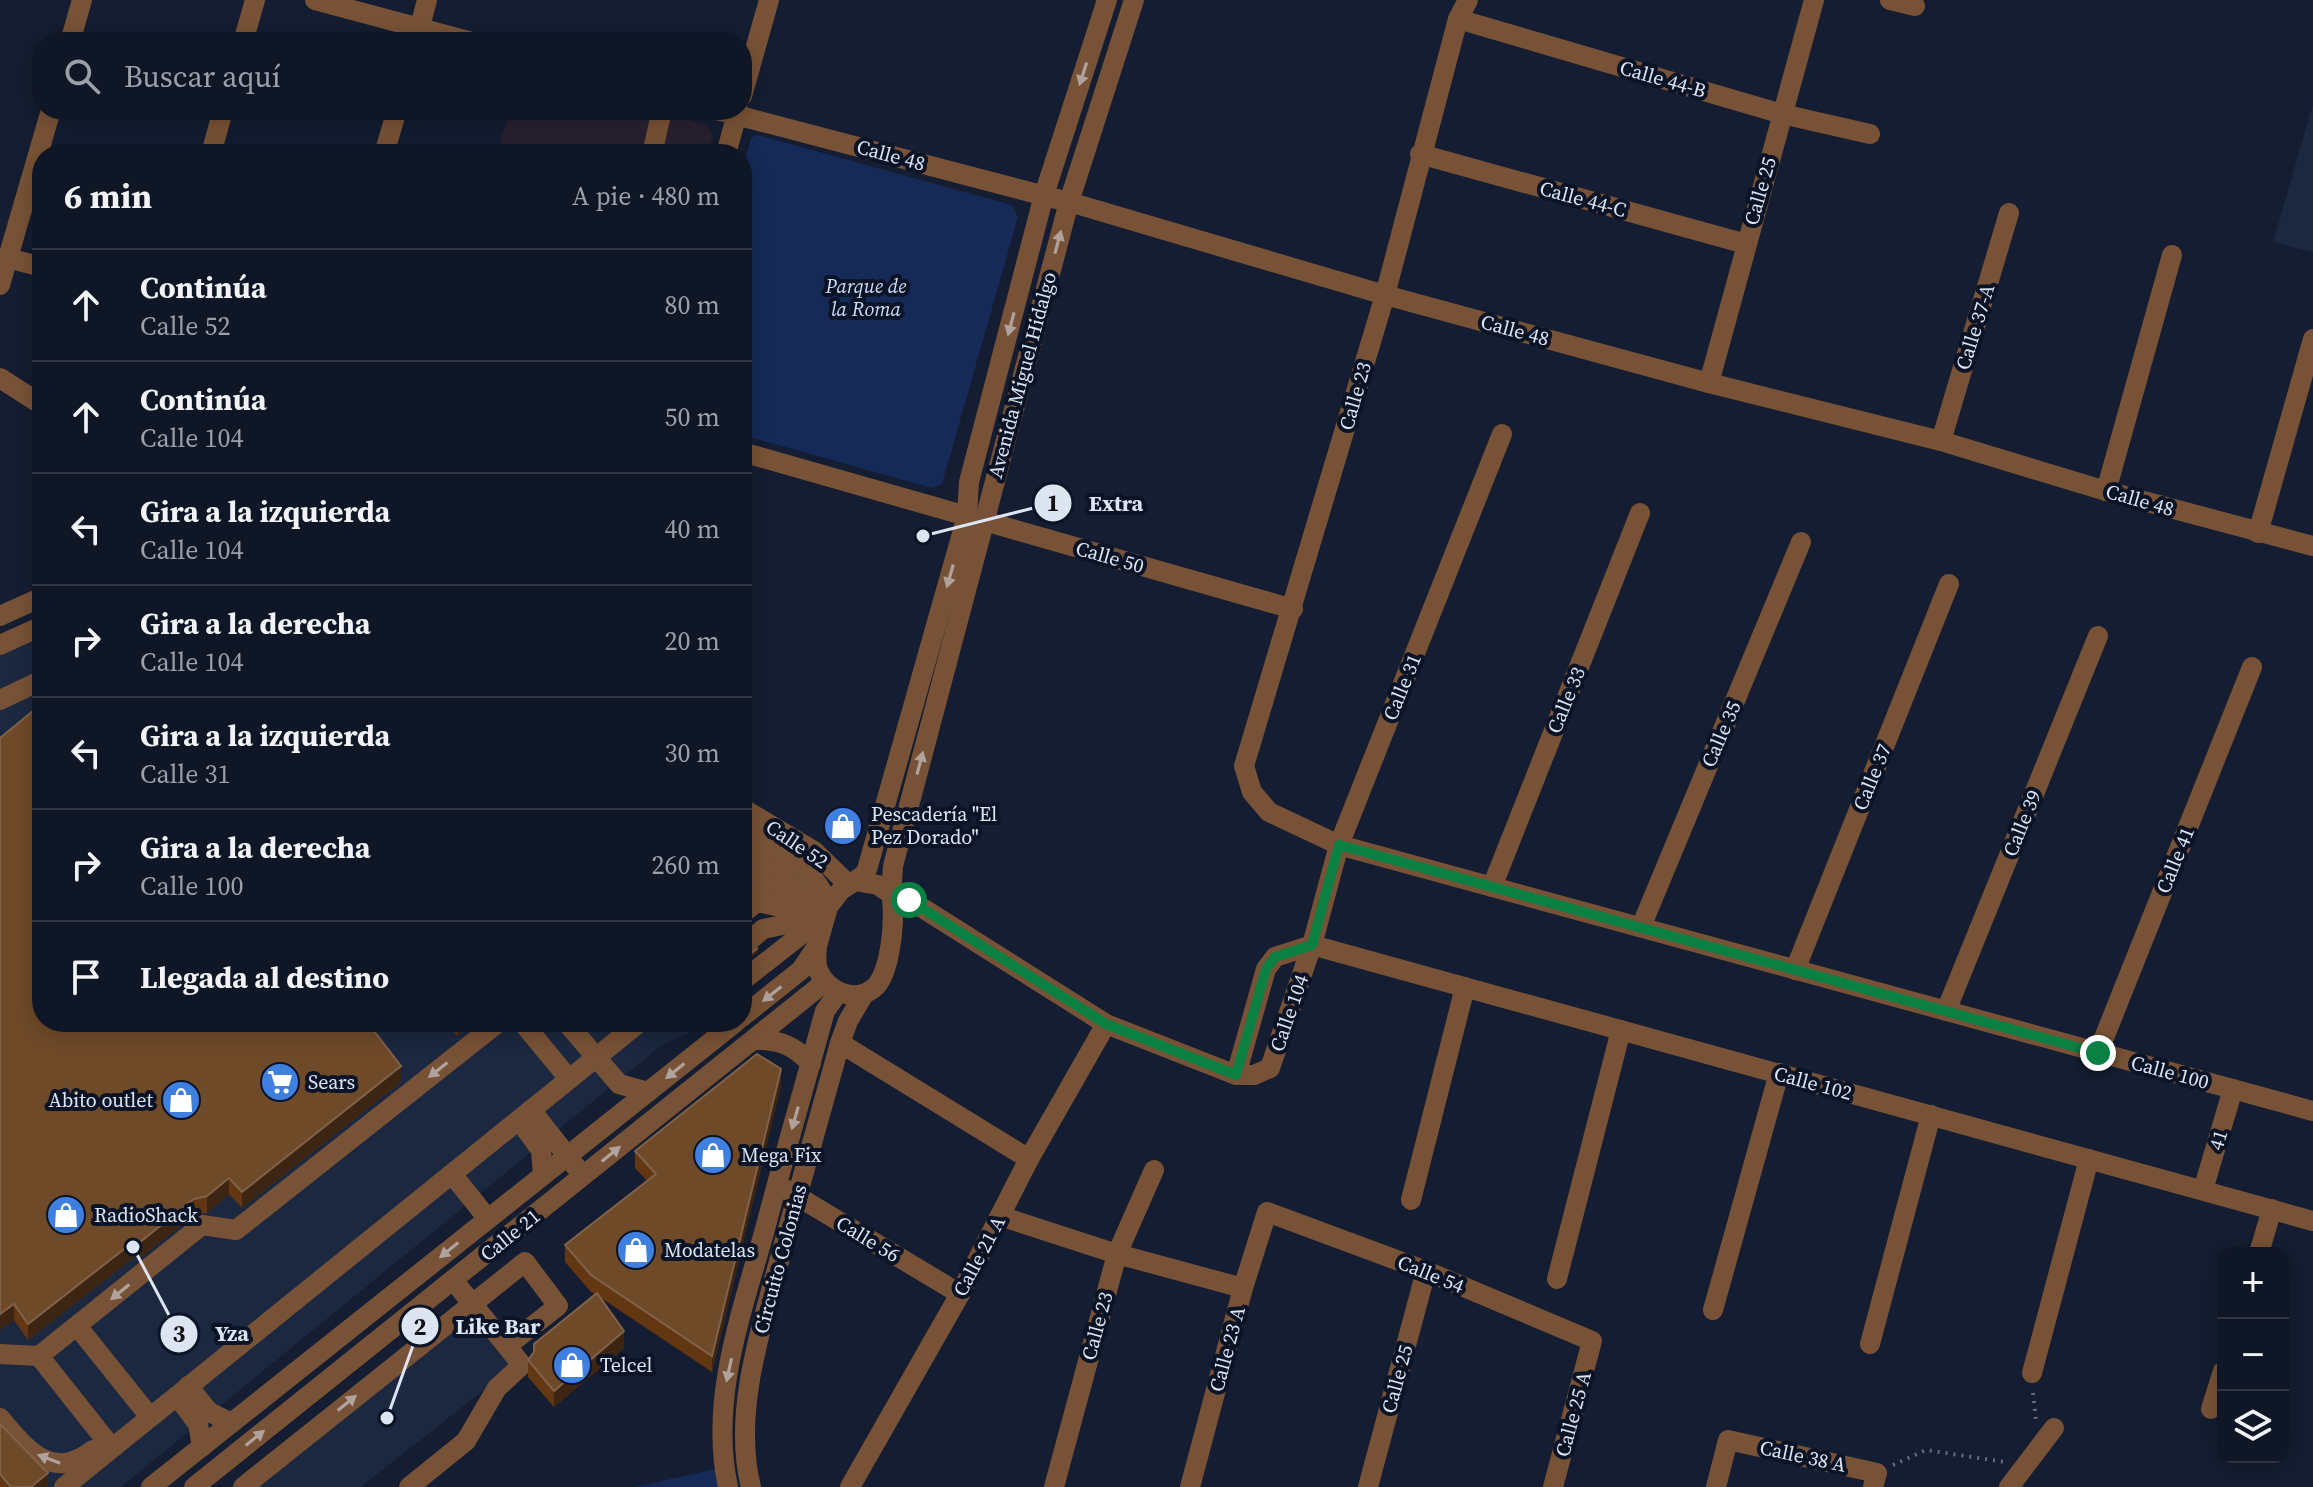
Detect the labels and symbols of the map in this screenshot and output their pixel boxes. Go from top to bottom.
street label: Calle 44-B [1617,53,1709,105]
one-way arrow [1076,63,1089,87]
street label: Calle 48 [854,132,928,178]
street label: Calle 25 [1737,154,1783,228]
street label: Calle 44-C [1537,174,1629,224]
one-way arrow [1052,229,1065,253]
street label: Avenida Miguel Hidalgo [981,269,1063,481]
park label: Parque de la Roma [825,272,906,323]
street label: Calle 37-A [1949,280,2002,373]
street label: Calle 48 [1478,307,1552,353]
one-way arrow [1004,311,1016,336]
street label: Calle 23 [1332,359,1378,433]
street label: Calle 48 [2103,477,2177,523]
callout: Extra [1033,480,1159,526]
text: 1 [1046,486,1060,519]
text: Extra [1089,488,1143,518]
street label: Calle 50 [1073,534,1147,580]
one-way arrow [943,565,956,589]
street label: Calle 31 [1376,649,1428,725]
street label: Calle 33 [1540,662,1592,738]
street label: Calle 35 [1695,696,1747,772]
street label: Calle 37 [1846,739,1898,815]
one-way arrow [914,751,926,776]
street label: Calle 39 [1996,785,2048,861]
place label: Pescadería "El Pez Dorado" [871,800,997,851]
shop icon: Pescadería "El Pez Dorado" [822,805,864,847]
street label: Calle 52 [760,813,834,875]
street label: Calle 41 [2149,822,2201,898]
route start [891,882,927,918]
street label: Calle 104 [1263,971,1315,1055]
one-way arrow [762,985,782,1001]
route end [2080,1035,2116,1071]
street label: Calle 100 [2128,1048,2212,1096]
street label: Calle 102 [1771,1059,1855,1107]
supermarket icon: Sears [259,1061,301,1103]
one-way arrow [428,1062,448,1078]
one-way arrow [665,1062,685,1078]
place label: Sears [308,1068,355,1096]
shop icon: Abito outlet [160,1079,202,1121]
place label: Abito outlet [48,1086,153,1114]
one-way arrow [789,1106,801,1131]
street label: 41 [2202,1126,2234,1154]
shop icon: Mega Fix [692,1134,734,1176]
place label: Mega Fix [741,1141,822,1169]
one-way arrow [601,1146,621,1163]
street label: Circuito Colonias [747,1181,813,1337]
shop icon: RadioShack [45,1194,87,1236]
place label: RadioShack [94,1201,198,1229]
street label: Calle 21 [474,1202,546,1268]
street label: Calle 56 [831,1209,905,1269]
street label: Calle 21 A [946,1210,1012,1301]
shop icon: Modatelas [615,1229,657,1271]
place label: Modatelas [664,1236,755,1264]
one-way arrow [439,1241,459,1258]
street label: Calle 54 [1393,1248,1469,1300]
one-way arrow [109,1283,130,1300]
street label: Calle 23 [1074,1289,1120,1363]
street label: Calle 23 A [1202,1302,1252,1395]
callout: Like Bar [400,1303,557,1349]
text: 2 [413,1310,427,1343]
callout: Yza [159,1311,265,1357]
text: Like Bar [456,1311,541,1341]
text: 3 [172,1317,186,1350]
text: Yza [215,1318,249,1348]
street label: Calle 25 [1374,1342,1420,1416]
shop icon: Telcel [551,1344,593,1386]
place label: Telcel [600,1351,652,1379]
one-way arrow [722,1357,734,1382]
street label: Calle 25 A [1548,1367,1598,1460]
one-way arrow [337,1395,357,1412]
one-way arrow [245,1431,265,1447]
street label: Calle 38 A [1757,1433,1849,1479]
one-way arrow [37,1452,61,1465]

